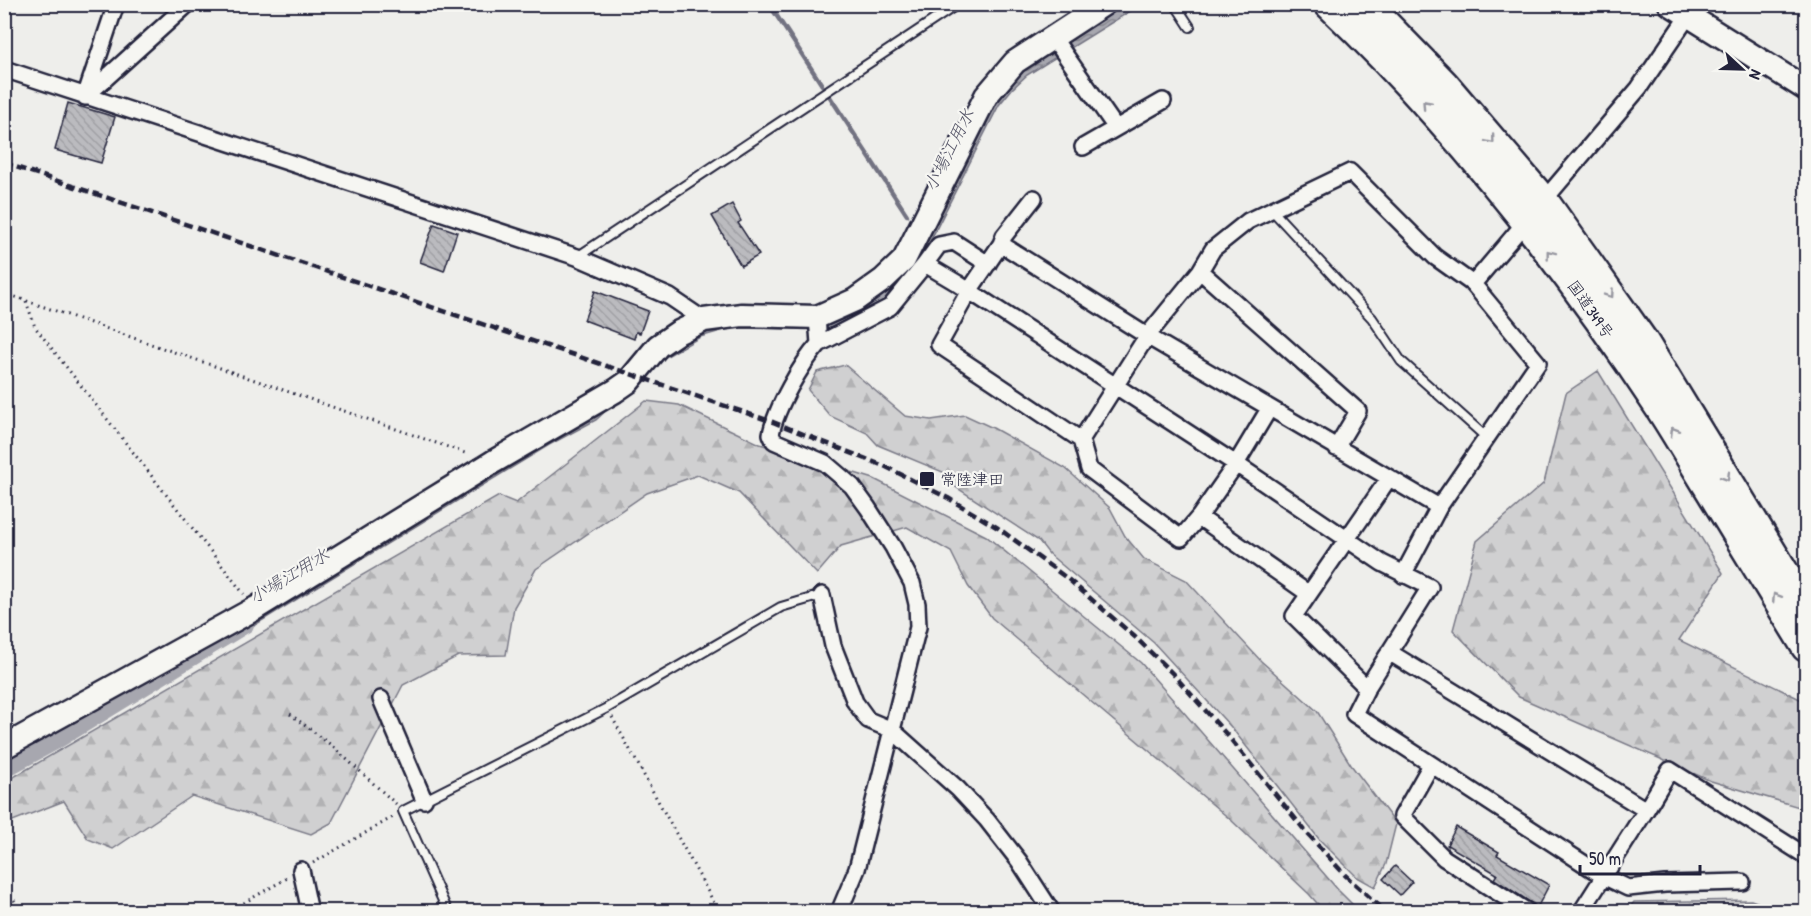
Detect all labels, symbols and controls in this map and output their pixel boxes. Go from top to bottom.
north arrow [1712,39,1772,99]
text: N [1744,67,1768,83]
one-way arrow [1422,100,1433,111]
water label: 小場江用水 [917,104,980,196]
one-way arrow [1484,133,1495,144]
one-way arrow [1547,250,1558,261]
street label: 国道349号 [1563,275,1619,343]
one-way arrow [1603,288,1614,299]
one-way arrow [1669,427,1681,437]
place label: 常陸津田 [940,468,1004,490]
marker: 常陸津田 [918,470,936,488]
one-way arrow [1719,471,1731,481]
water label: 小場江用水 [244,542,334,609]
one-way arrow [1771,593,1783,603]
scale bar [1580,838,1700,876]
text: 50 m [1589,846,1621,871]

